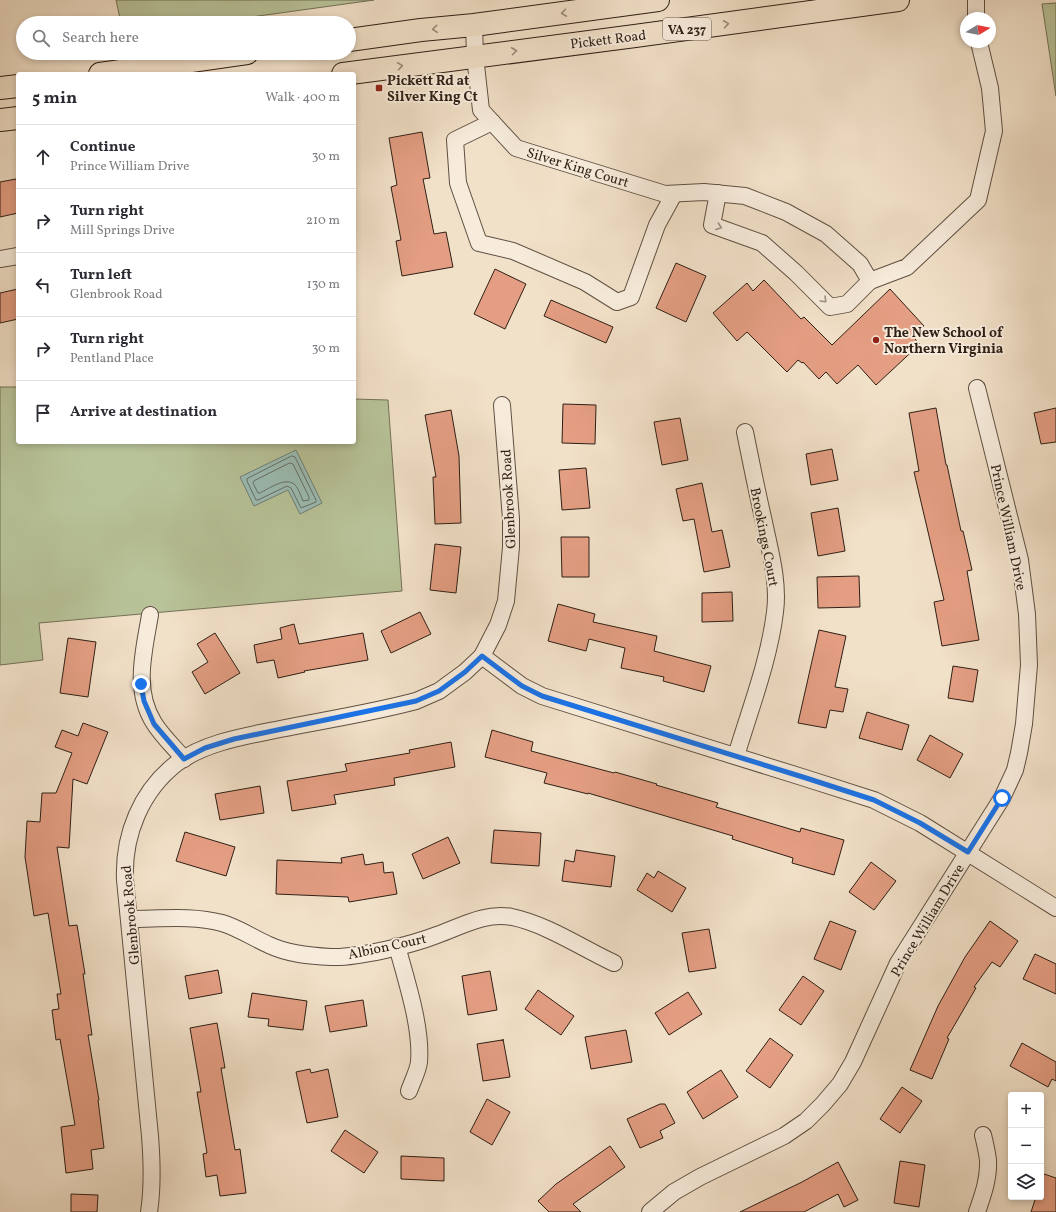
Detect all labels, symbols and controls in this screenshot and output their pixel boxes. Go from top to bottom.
one-way arrow [560,8,567,17]
north arrow [960,12,996,48]
search box [16,16,356,60]
road number: VA 237 [663,18,711,40]
one-way arrow [723,20,729,29]
one-way arrow [432,24,438,33]
street label: Pickett Road [569,26,647,55]
icon: search [30,27,52,49]
text: Search here [62,28,139,49]
one-way arrow [511,47,517,56]
one-way arrow [397,62,403,71]
place label: Pickett Rd at Silver King Ct [387,72,478,107]
marker: Pickett Rd at Silver King Ct [374,83,384,93]
text: 5 min [32,87,77,110]
text: Walk · 400 m [265,89,340,107]
text: Continue [70,137,135,158]
street label: Silver King Court [524,144,631,193]
icon: ahead [32,146,54,168]
text: 30 m [312,148,340,166]
text: Prince William Drive [70,158,189,176]
text: Turn right [70,201,144,222]
icon: right [32,210,54,232]
text: 210 m [306,212,340,230]
text: Mill Springs Drive [70,222,175,240]
one-way arrow [715,223,722,231]
text: Turn left [70,265,132,286]
icon: left [32,274,54,296]
text: 130 m [307,276,340,294]
text: Glenbrook Road [70,286,163,304]
one-way arrow [819,295,827,303]
place label: The New School of Northern Virginia [884,324,1004,359]
text: Turn right [70,329,144,350]
marker: The New School of Northern Virginia [871,335,881,345]
icon: right [32,338,54,360]
text: 30 m [312,340,340,358]
text: Pentland Place [70,350,154,368]
icon: arrive [32,402,54,424]
text: Arrive at destination [70,402,217,423]
street label: Glenbrook Road [497,449,522,549]
street label: Prince William Drive [985,462,1030,593]
street label: Brookings Court [745,486,782,589]
route end [132,675,150,693]
route start [993,789,1011,807]
street label: Prince William Drive [887,860,970,981]
street label: Glenbrook Road [118,864,145,965]
street label: Albion Court [346,930,428,965]
map controls [1008,1092,1044,1200]
button: + [1008,1092,1044,1128]
button: − [1008,1128,1044,1164]
button: layers [1008,1164,1044,1200]

